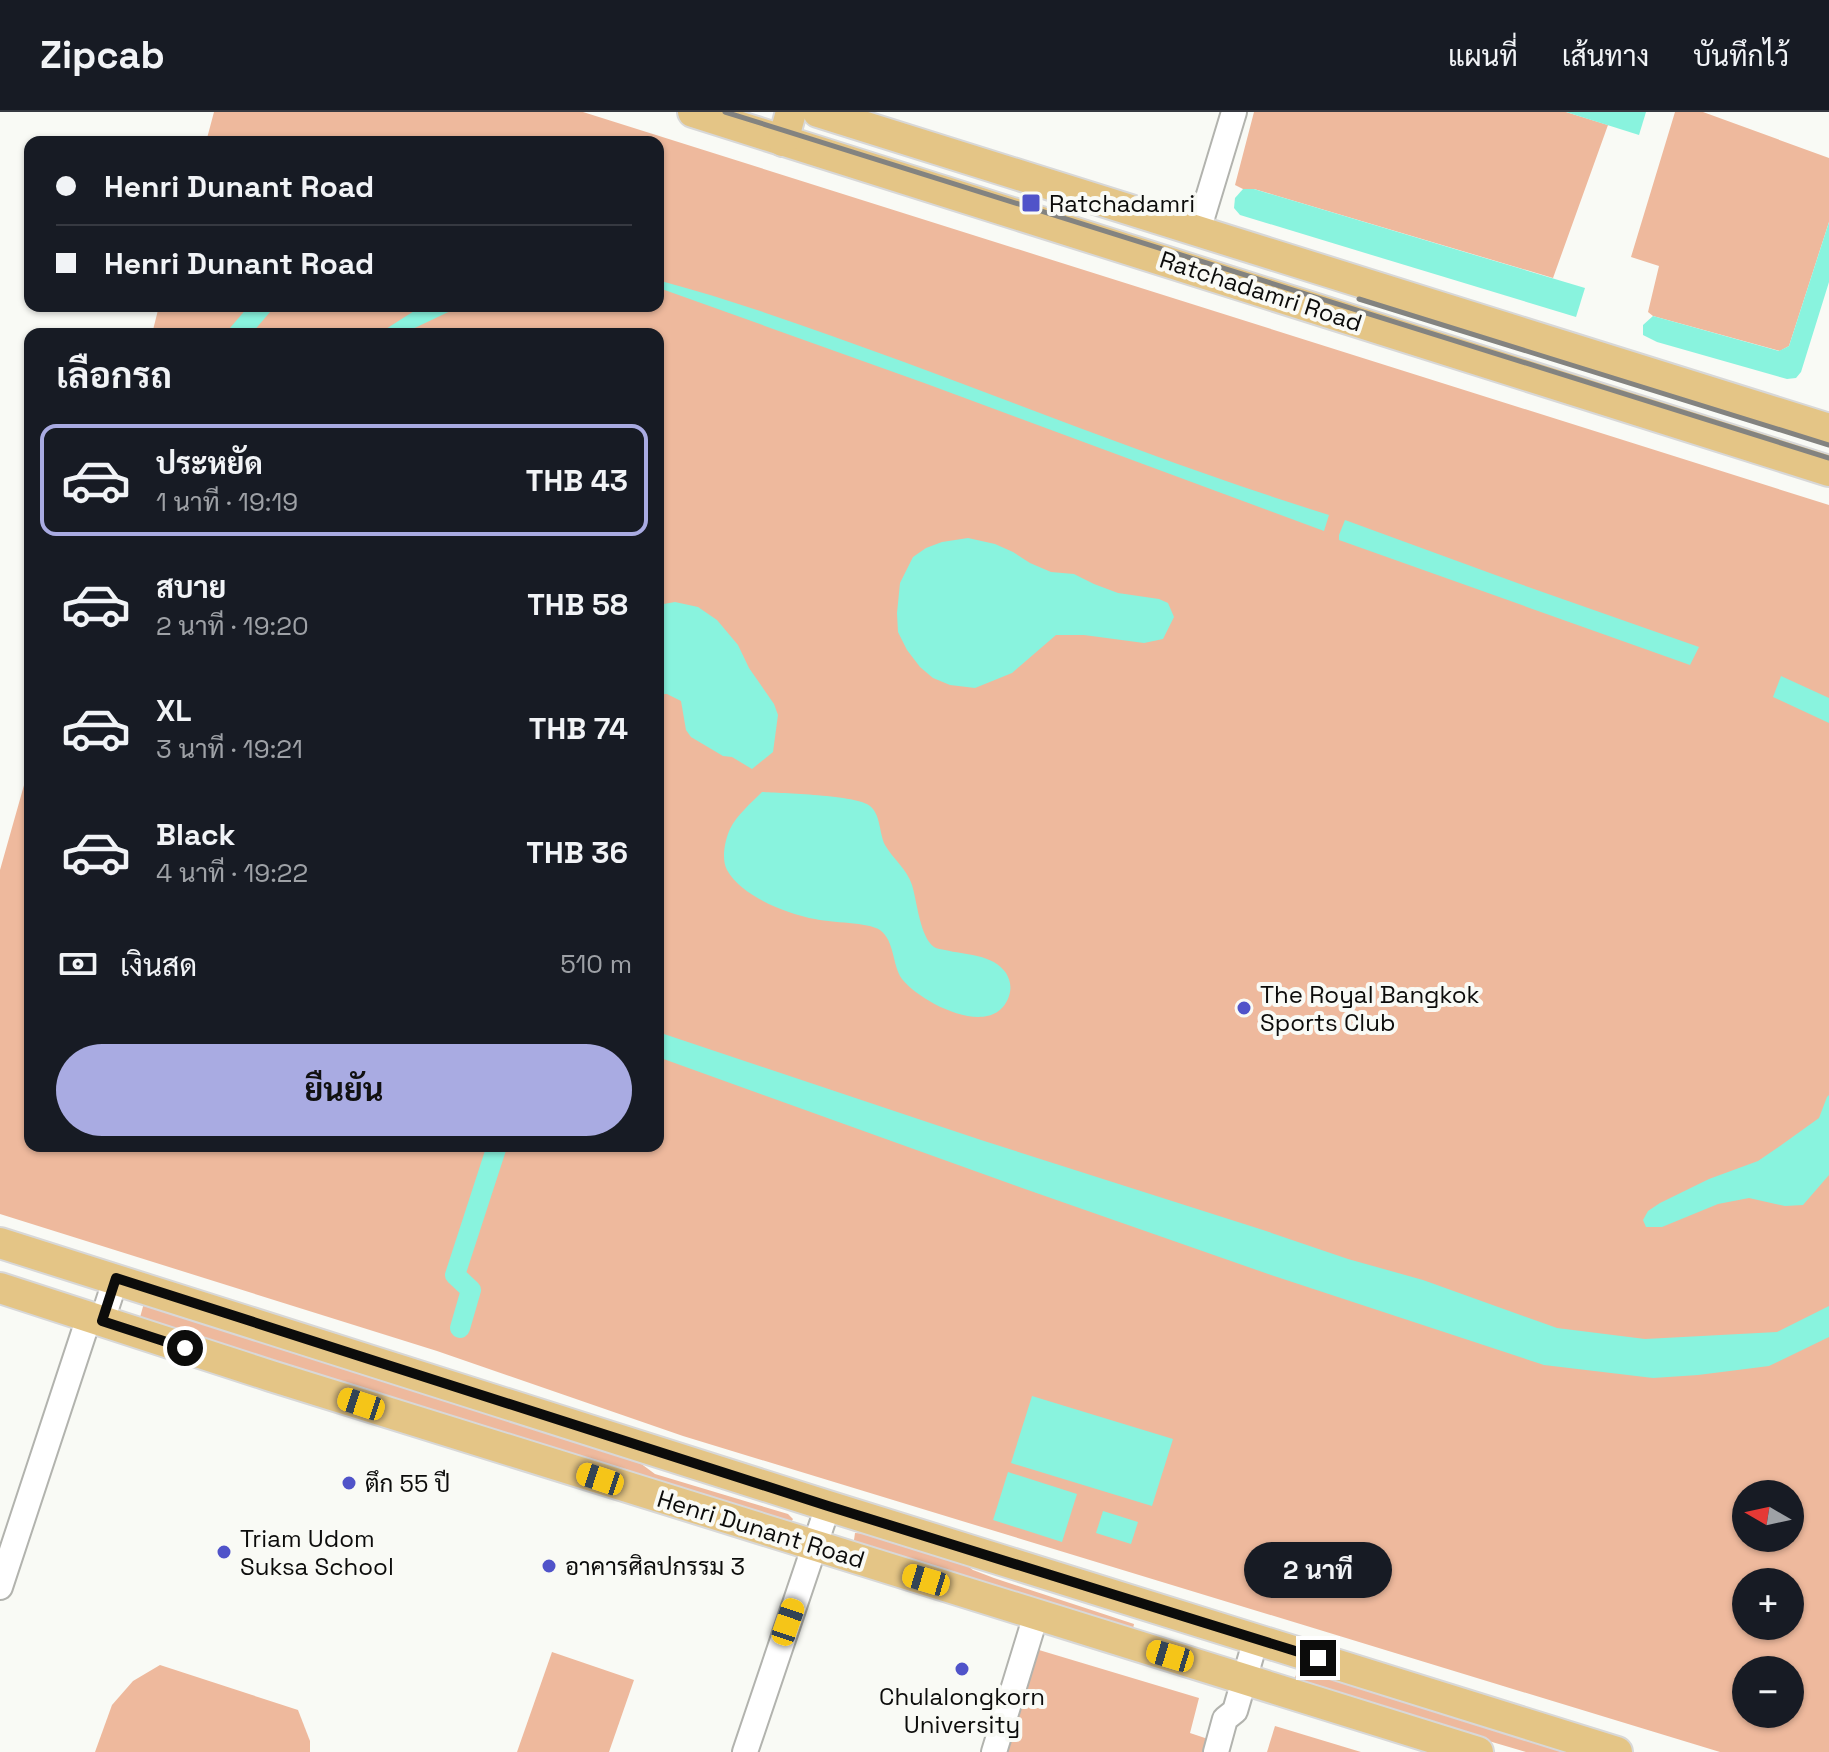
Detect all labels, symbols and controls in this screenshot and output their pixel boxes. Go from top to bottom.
text: Zipcab [40,31,165,79]
text: แผนที่ [1448,38,1518,74]
text: เส้นทาง [1562,38,1649,74]
text: บันทึกไว้ [1693,38,1789,74]
text: Henri Dunant Road [104,167,374,206]
place label: Ratchadamri [1049,188,1195,219]
marker: Ratchadamri [1020,192,1042,214]
text: Henri Dunant Road [104,244,374,283]
street label: Ratchadamri Road [1156,244,1366,338]
text: เลือกรถ [56,353,172,399]
icon: car [60,444,132,516]
text: ประหยัด [156,444,263,483]
text: THB 43 [526,461,628,500]
text: 1 นาที · 19:19 [156,485,298,519]
icon: car [60,568,132,640]
text: สบาย [156,568,226,607]
text: THB 58 [527,585,628,624]
text: 2 นาที · 19:20 [156,609,309,643]
text: XL [156,691,192,730]
icon: car [60,692,132,764]
text: THB 74 [529,709,628,748]
text: 3 นาที · 19:21 [156,732,303,766]
text: Black [156,815,235,854]
icon: car [60,816,132,888]
text: THB 36 [526,833,628,872]
text: 4 นาที · 19:22 [156,856,308,890]
icon: cash [56,942,100,986]
text: เงินสด [120,946,197,985]
text: 510 m [560,947,632,981]
place label: The Royal Bangkok Sports Club [1260,979,1480,1038]
marker: The Royal Bangkok Sports Club [1235,999,1253,1017]
button: ยืนยัน [56,1044,632,1136]
route start [167,1330,203,1366]
car [334,1385,388,1423]
car [573,1460,627,1498]
place label: ตึก 55 ปี [365,1468,450,1499]
marker: ตึก 55 ปี [340,1474,358,1492]
north arrow [1732,1480,1804,1552]
map controls [1732,1480,1804,1728]
street label: Henri Dunant Road [653,1483,869,1575]
place label: Triam Udom Suksa School [240,1523,394,1582]
callout: 2 นาที [1244,1542,1392,1598]
marker: Triam Udom Suksa School [215,1543,233,1561]
place label: อาคารศิลปกรรม 3 [565,1551,745,1582]
text: 2 นาที [1283,1553,1353,1587]
marker: อาคารศิลปกรรม 3 [540,1557,558,1575]
car [900,1562,952,1598]
button: + [1732,1568,1804,1640]
car [769,1595,807,1649]
car [1144,1638,1196,1674]
route end [1300,1640,1336,1676]
button: − [1732,1656,1804,1728]
marker: Chulalongkorn University [953,1660,971,1678]
place label: Chulalongkorn University [879,1681,1045,1740]

